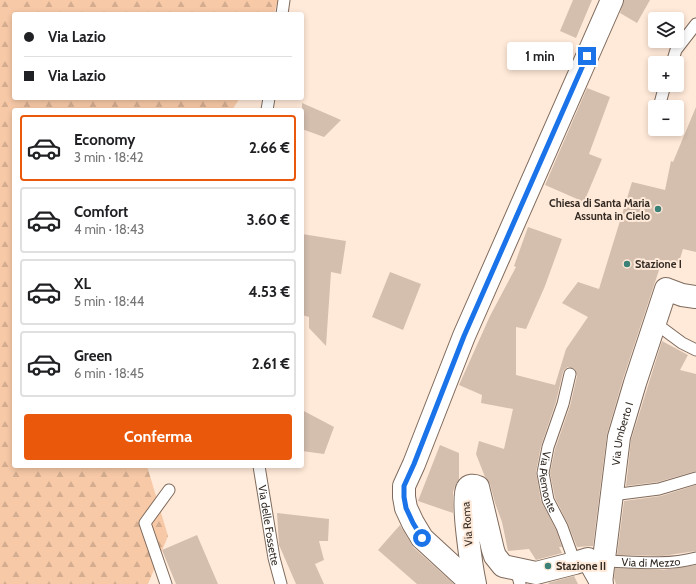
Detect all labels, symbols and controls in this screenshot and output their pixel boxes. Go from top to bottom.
map controls [648,12,684,136]
button: layers [648,12,684,48]
text: Via Lazio [48,28,106,46]
callout: 1 min [507,42,573,70]
route end [578,47,596,65]
text: 1 min [525,48,555,64]
button: + [648,56,684,92]
text: Via Lazio [48,67,106,85]
button: − [648,100,684,136]
icon: car [26,130,62,166]
text: Economy [74,131,135,149]
text: 2.66 € [249,139,290,157]
text: 3 min · 18:42 [74,149,143,165]
place label: Chiesa di Santa Maria Assunta in Cielo [549,196,651,223]
icon: car [26,202,62,238]
text: Comfort [74,203,128,221]
marker: Chiesa di Santa Maria Assunta in Cielo [653,204,663,214]
text: 3.60 € [247,211,290,229]
text: 4 min · 18:43 [74,221,144,237]
place label: Stazione I [635,257,682,271]
marker: Stazione I [622,259,632,269]
icon: car [26,274,62,310]
text: XL [74,275,91,293]
text: 4.53 € [248,283,290,301]
text: 5 min · 18:44 [74,293,144,309]
icon: car [26,346,62,382]
text: Green [74,347,112,365]
text: 2.61 € [252,355,290,373]
text: 6 min · 18:45 [74,365,144,381]
street label: Via Umberto I [609,400,636,466]
button: Conferma [24,414,292,460]
street label: Via Piemonte [536,450,560,515]
street label: Via delle Fossette [255,484,283,567]
street label: Via Roma [458,501,476,547]
route start [413,529,431,547]
street label: Via di Mezzo [621,554,681,570]
place label: Stazione II [556,559,606,573]
marker: Stazione II [543,561,553,571]

